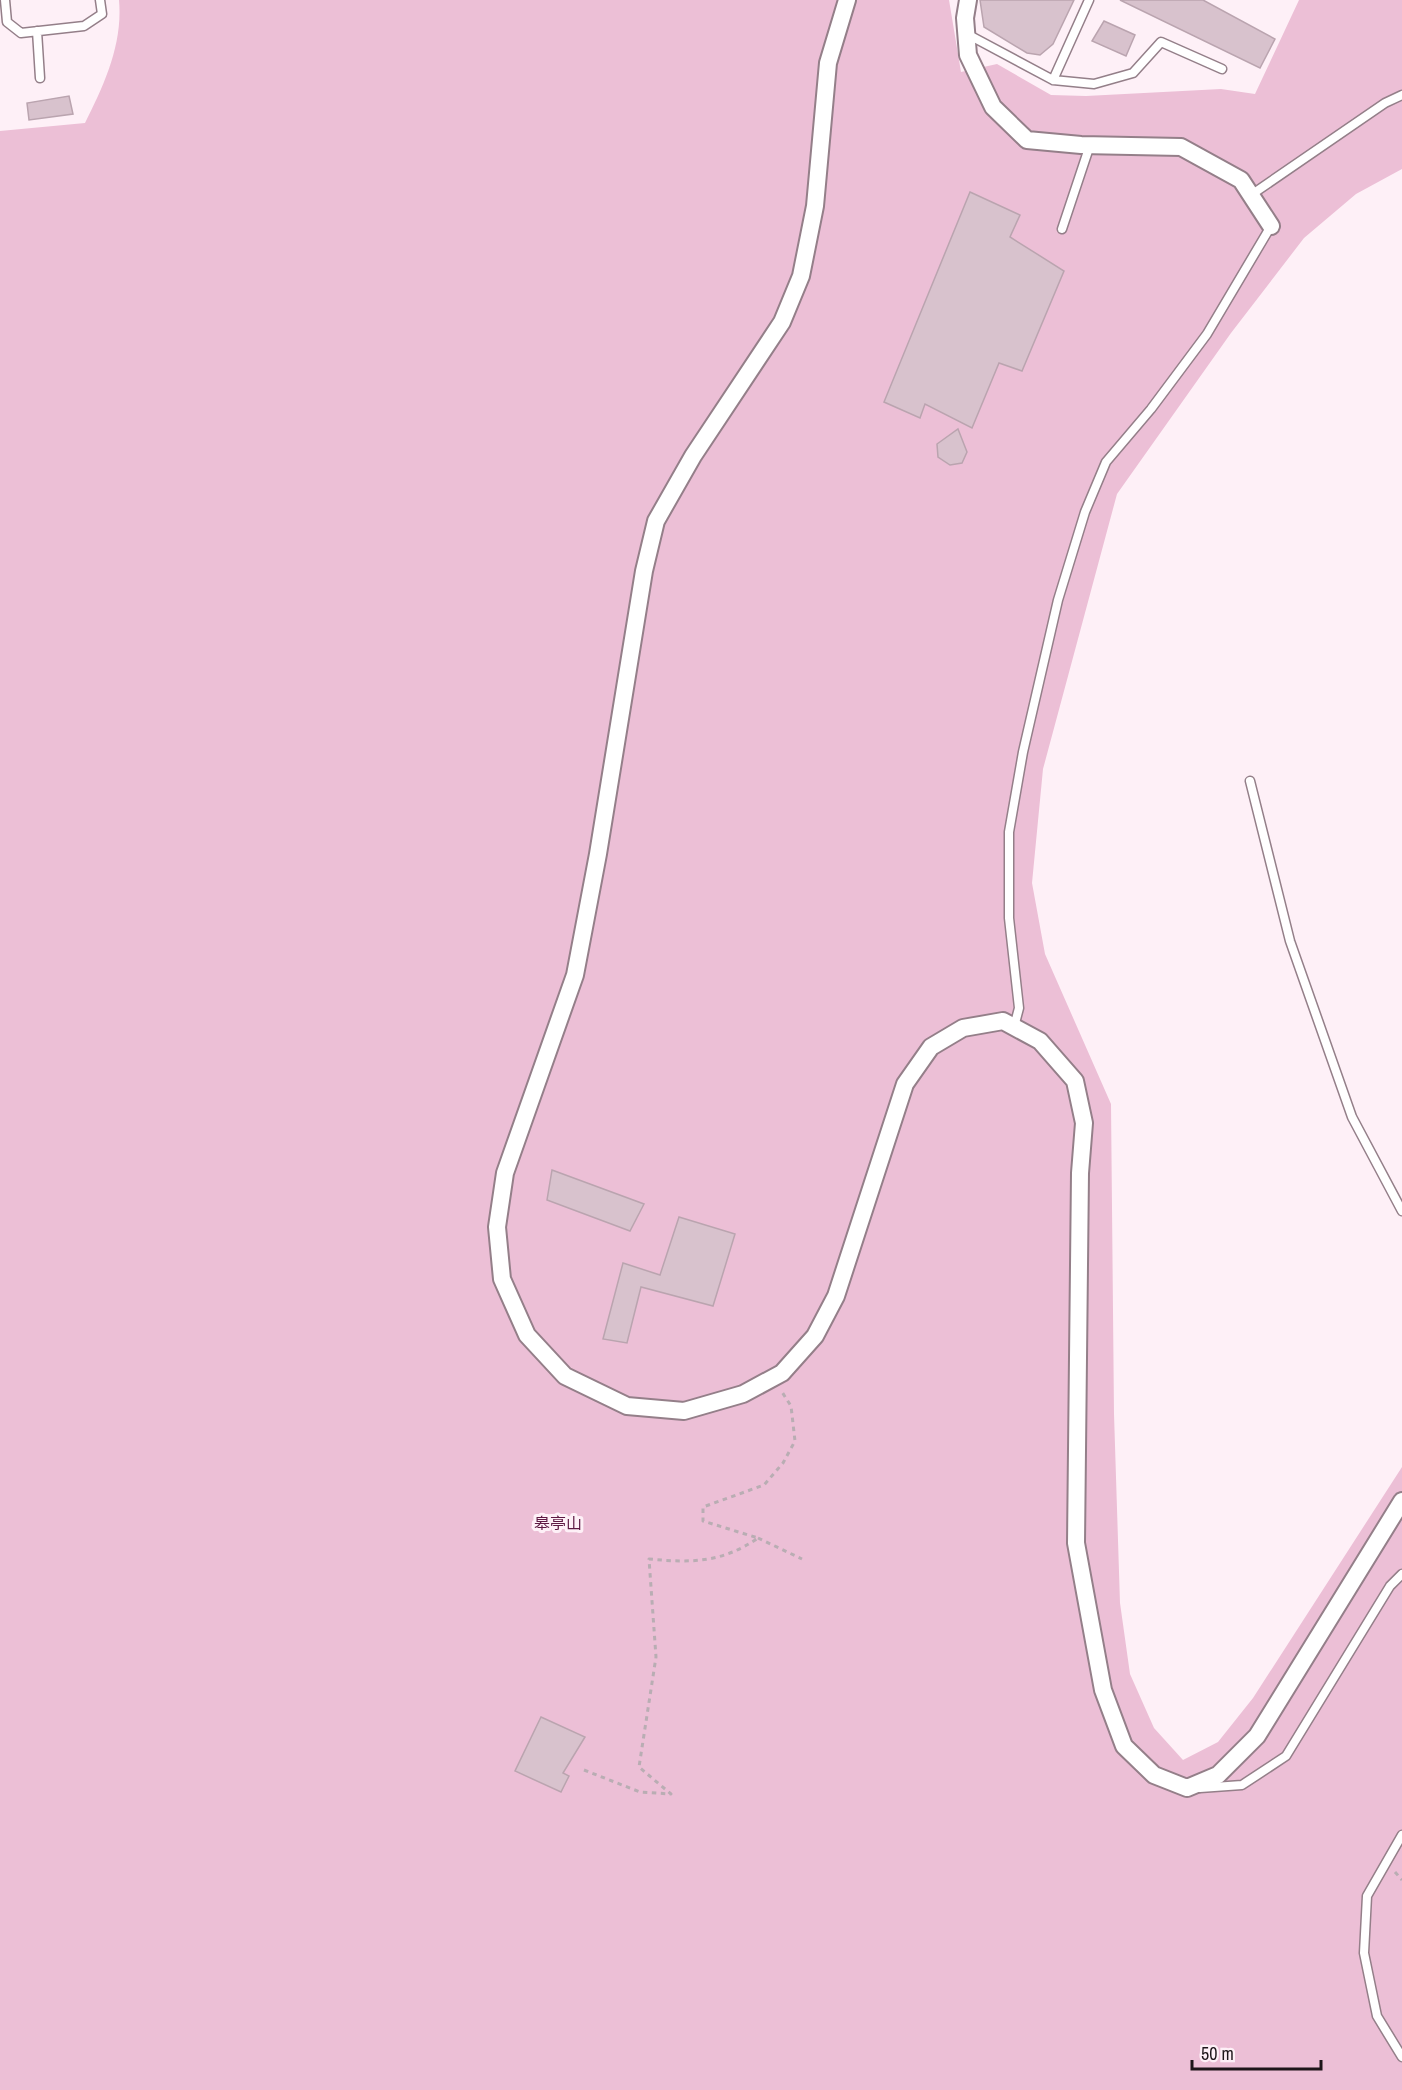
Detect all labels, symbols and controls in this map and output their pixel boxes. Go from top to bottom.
park label: 皋亭山 [534,1512,582,1534]
scale bar [1192,2033,1321,2071]
text: 50 m [1201,2041,1234,2066]

